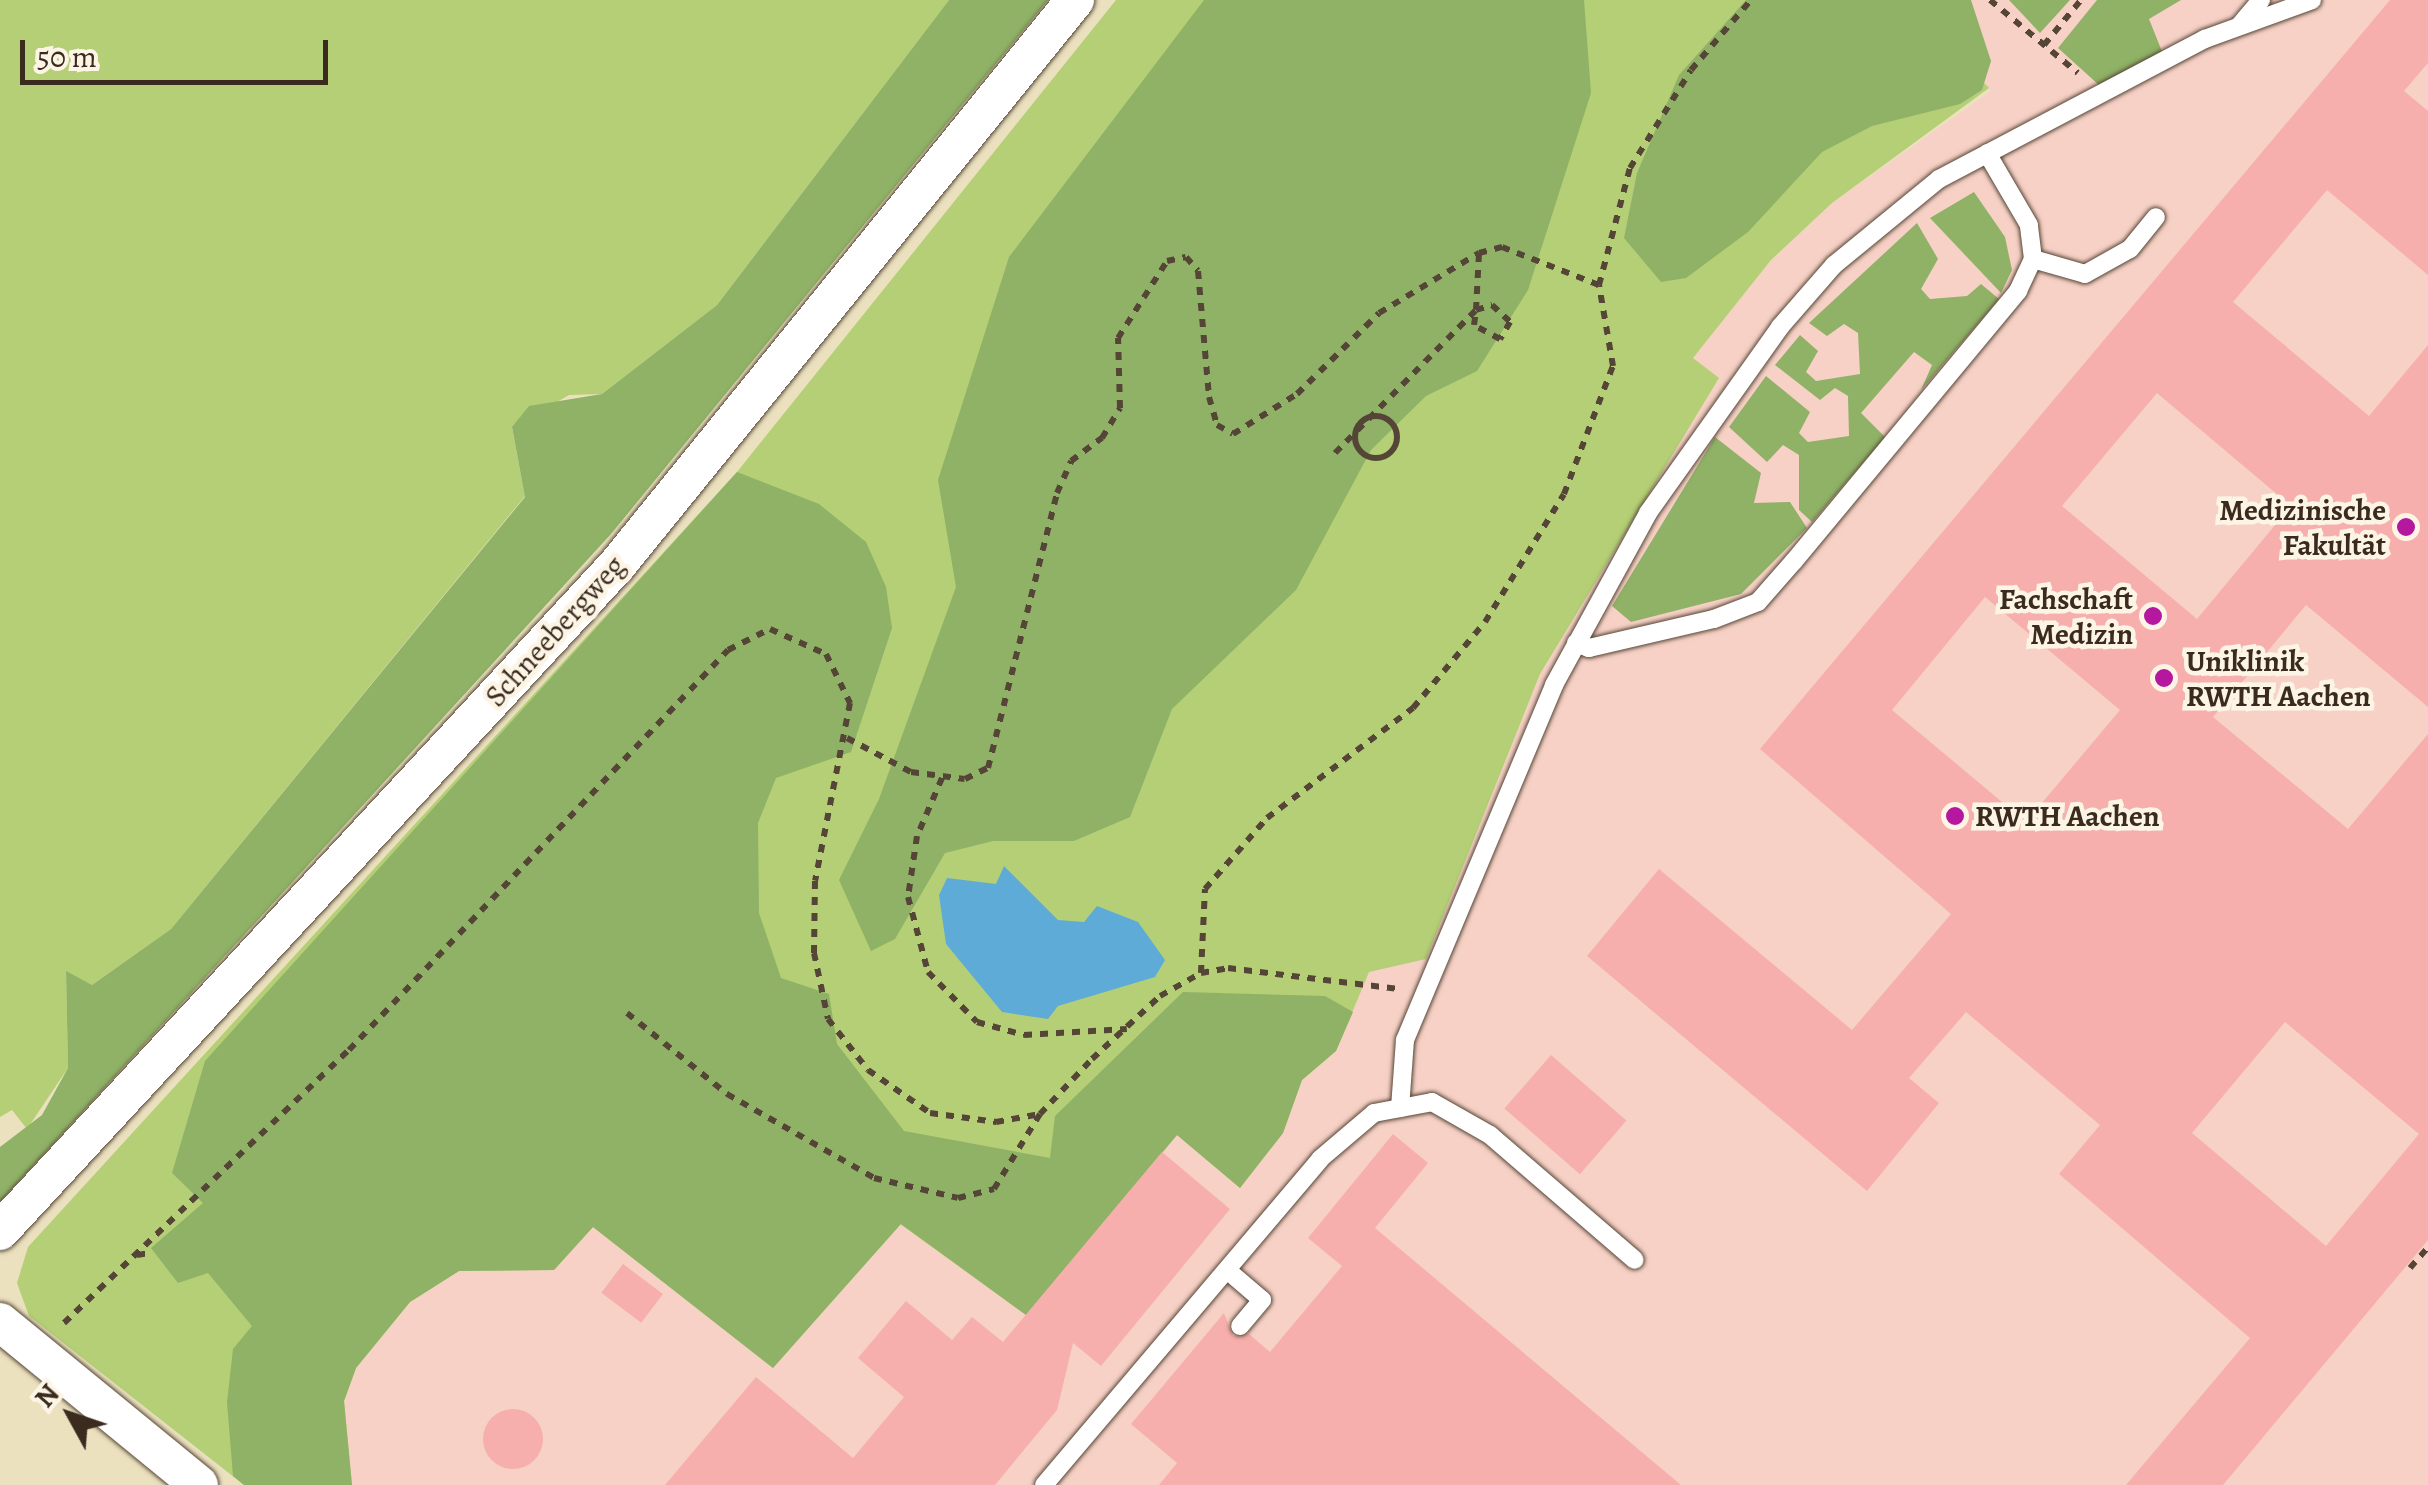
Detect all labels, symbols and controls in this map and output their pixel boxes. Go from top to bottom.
scale bar [25,20,332,82]
text: 50 m [37,37,97,77]
place label: Medizinische Fakultät [2219,492,2386,562]
marker: Medizinische Fakultät [2395,516,2417,538]
street label: Schneebergweg [478,548,632,714]
place label: Fachschaft Medizin [1999,581,2133,652]
marker: Fachschaft Medizin [2142,605,2164,627]
place label: Uniklinik RWTH Aachen [2186,643,2371,714]
marker: Uniklinik RWTH Aachen [2151,665,2177,691]
place label: RWTH Aachen [1975,798,2160,834]
marker: RWTH Aachen [1944,805,1966,827]
north arrow [20,1365,120,1465]
text: N [26,1376,68,1416]

